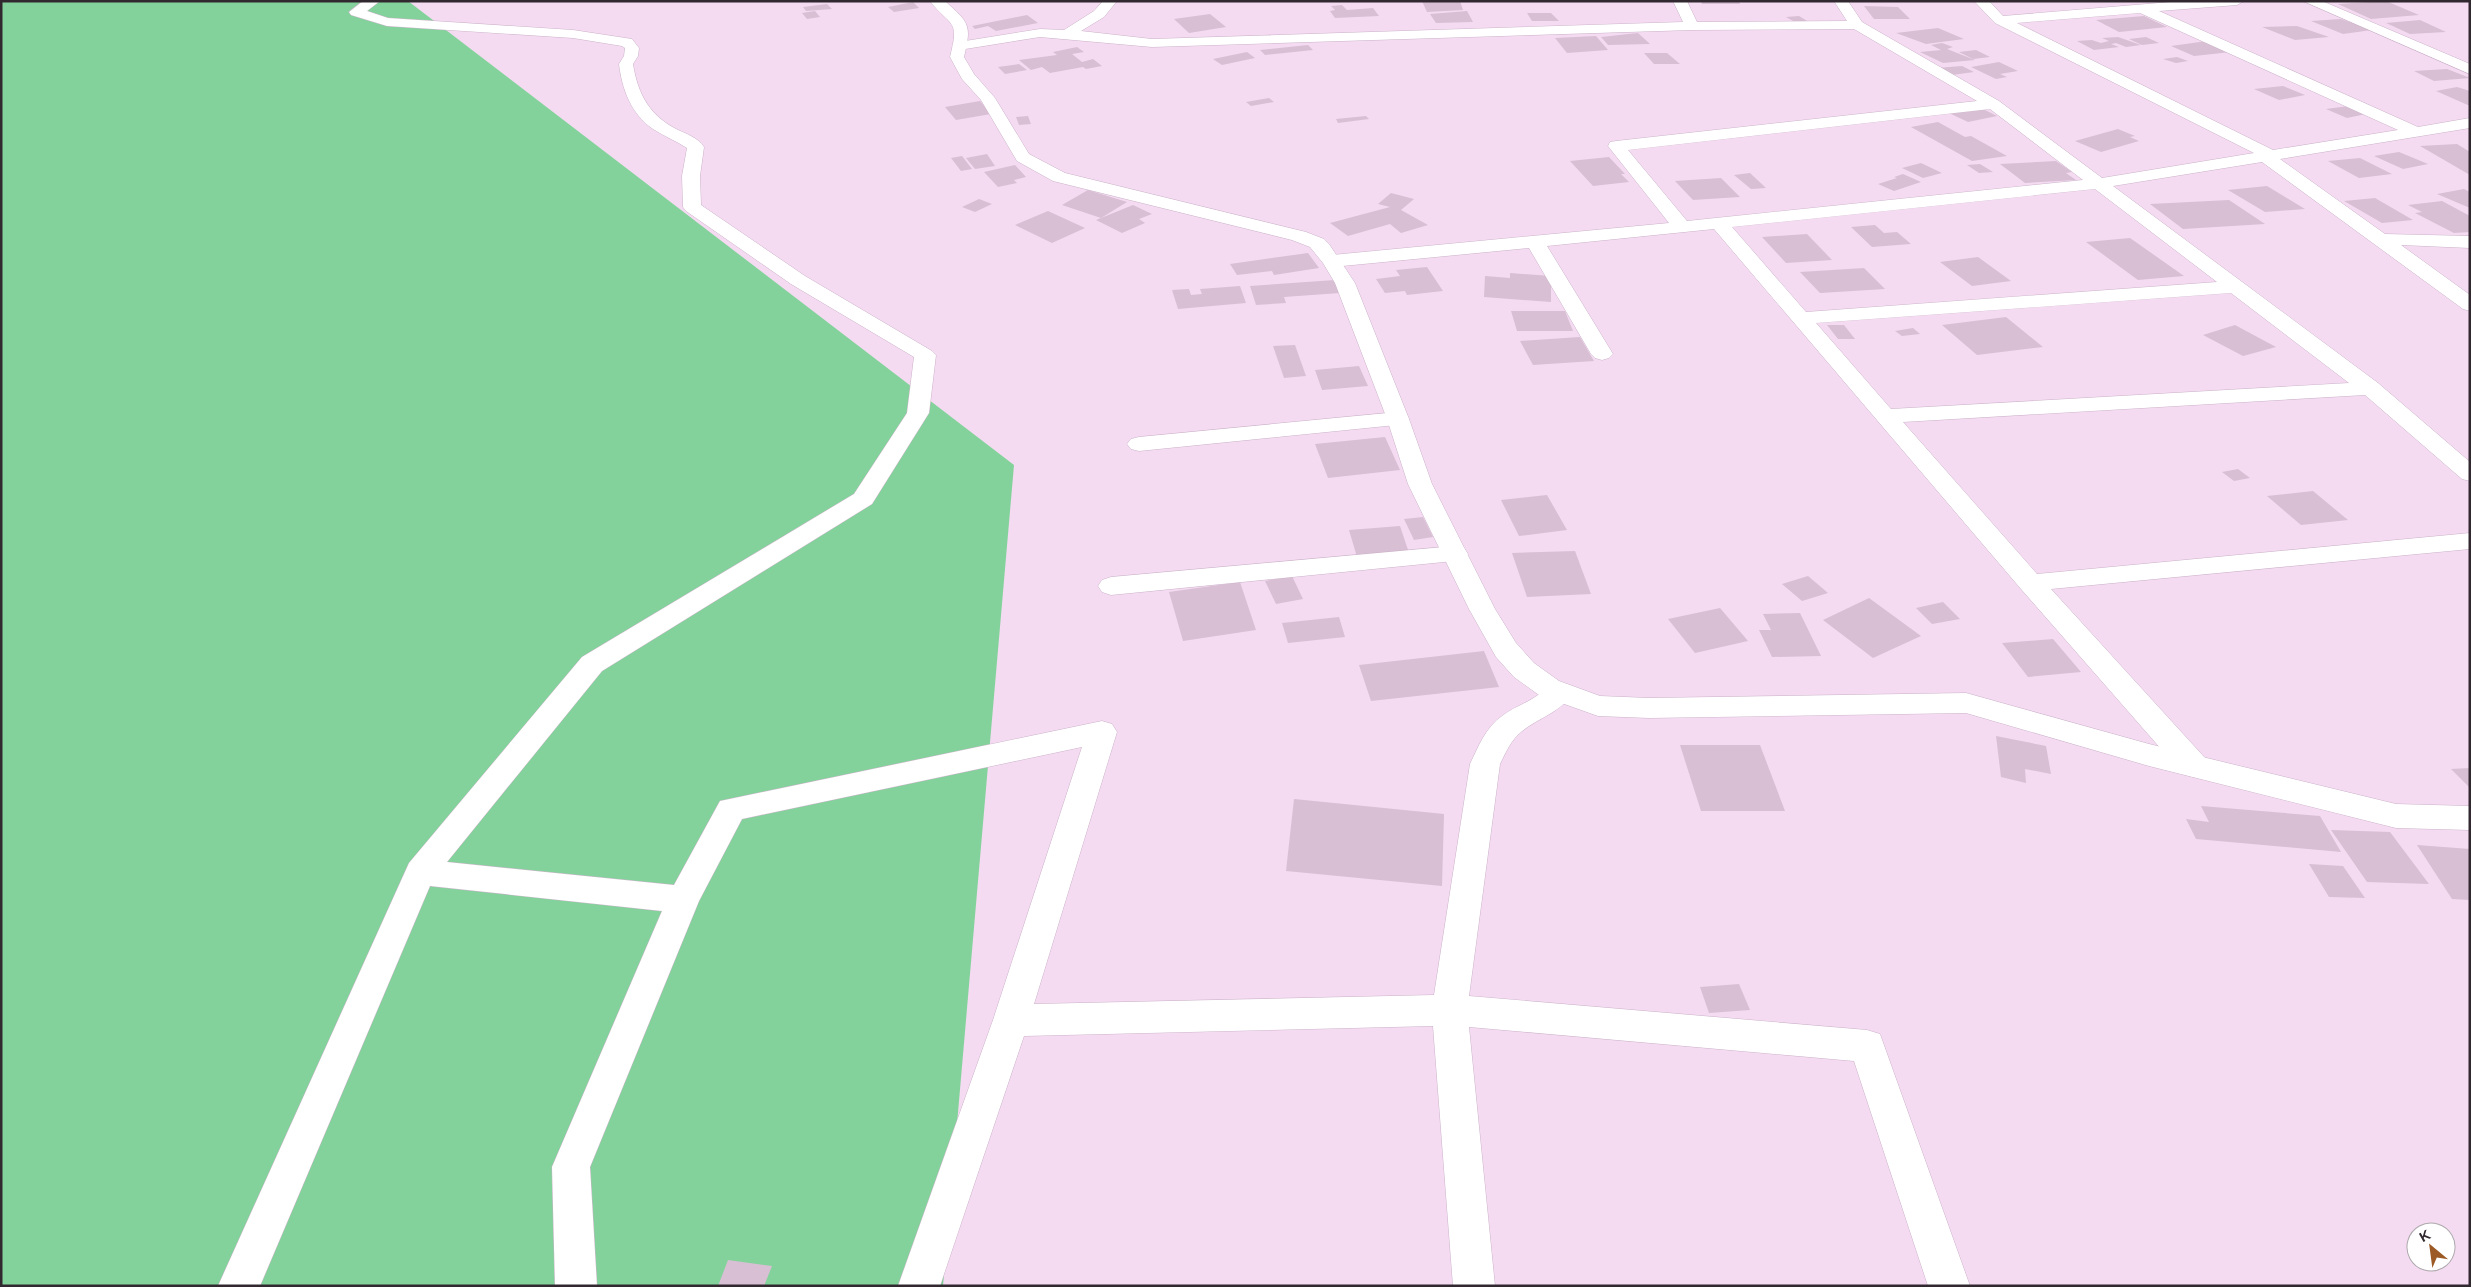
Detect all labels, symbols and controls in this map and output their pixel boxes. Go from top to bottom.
north arrow [2406,1222,2456,1272]
text: K [2416,1226,2433,1245]

